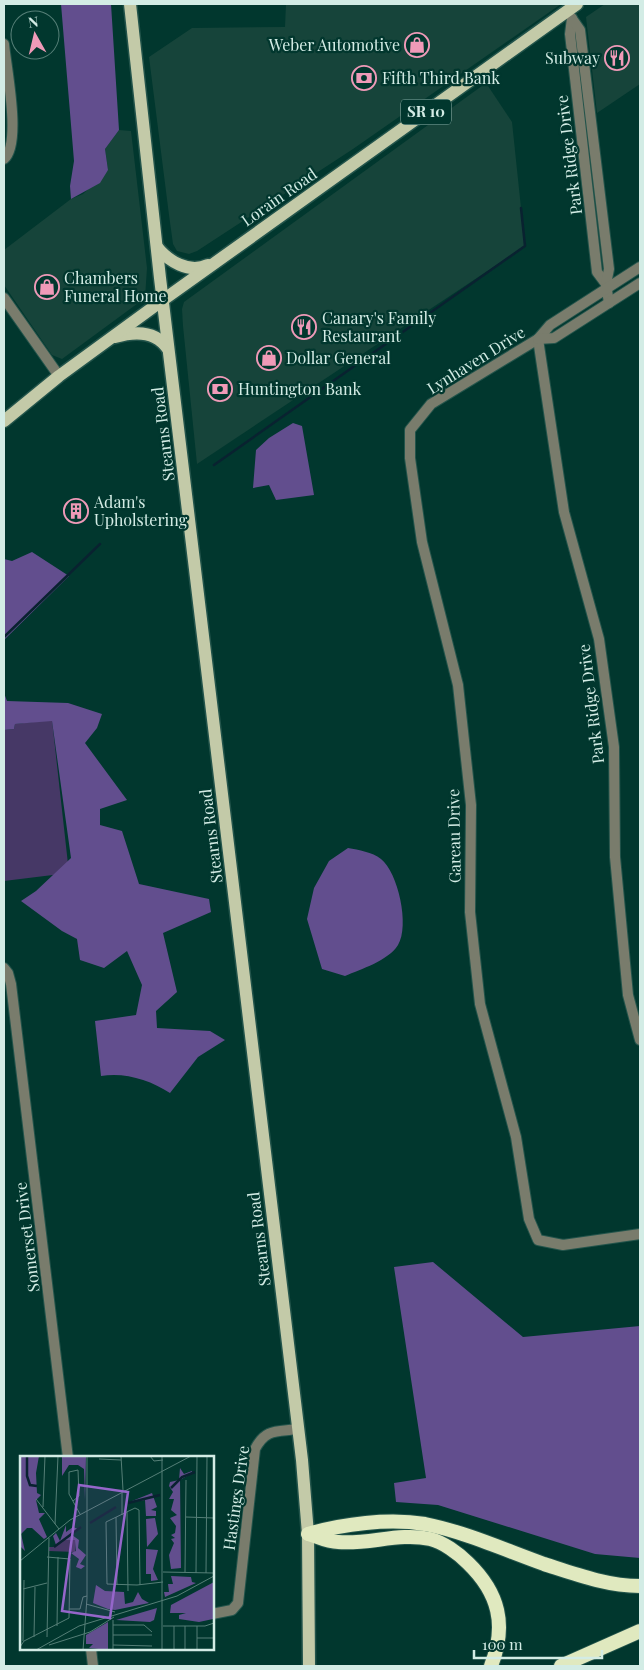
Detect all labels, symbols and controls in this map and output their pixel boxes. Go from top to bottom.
north arrow [10,10,60,60]
text: N [27,12,39,32]
shop icon: Weber Automotive [404,32,430,58]
place label: Weber Automotive [268,34,400,55]
restaurant icon: Subway [604,45,630,71]
place label: Subway [545,47,600,68]
bank icon: Fifth Third Bank [351,65,377,91]
place label: Fifth Third Bank [382,67,500,88]
street label: Park Ridge Drive [551,94,586,216]
road number: SR 10 [401,100,451,124]
street label: Lorain Road [237,163,321,230]
place label: Chambers Funeral Home [64,267,167,306]
shop icon: Chambers Funeral Home [34,274,60,300]
place label: Canary's Family Restaurant [322,307,436,346]
restaurant icon: Canary's Family Restaurant [291,314,317,340]
street label: Lynhaven Drive [423,321,529,398]
shop icon: Dollar General [256,345,282,371]
place label: Dollar General [286,347,391,368]
bank icon: Huntington Bank [207,376,233,402]
place label: Huntington Bank [238,378,361,399]
street label: Stearns Road [146,386,179,482]
place label: Adam's Upholstering [93,491,188,530]
building icon: Adam's Upholstering [63,498,89,524]
street label: Park Ridge Drive [573,643,608,765]
street label: Stearns Road [194,788,227,884]
street label: Gareau Drive [442,789,465,883]
street label: Somerset Drive [9,1181,44,1293]
street label: Stearns Road [242,1191,275,1287]
street label: Hastings Drive [218,1444,253,1552]
inset map [20,1456,214,1650]
scale bar [474,1628,602,1660]
text: 100 m [482,1634,523,1654]

